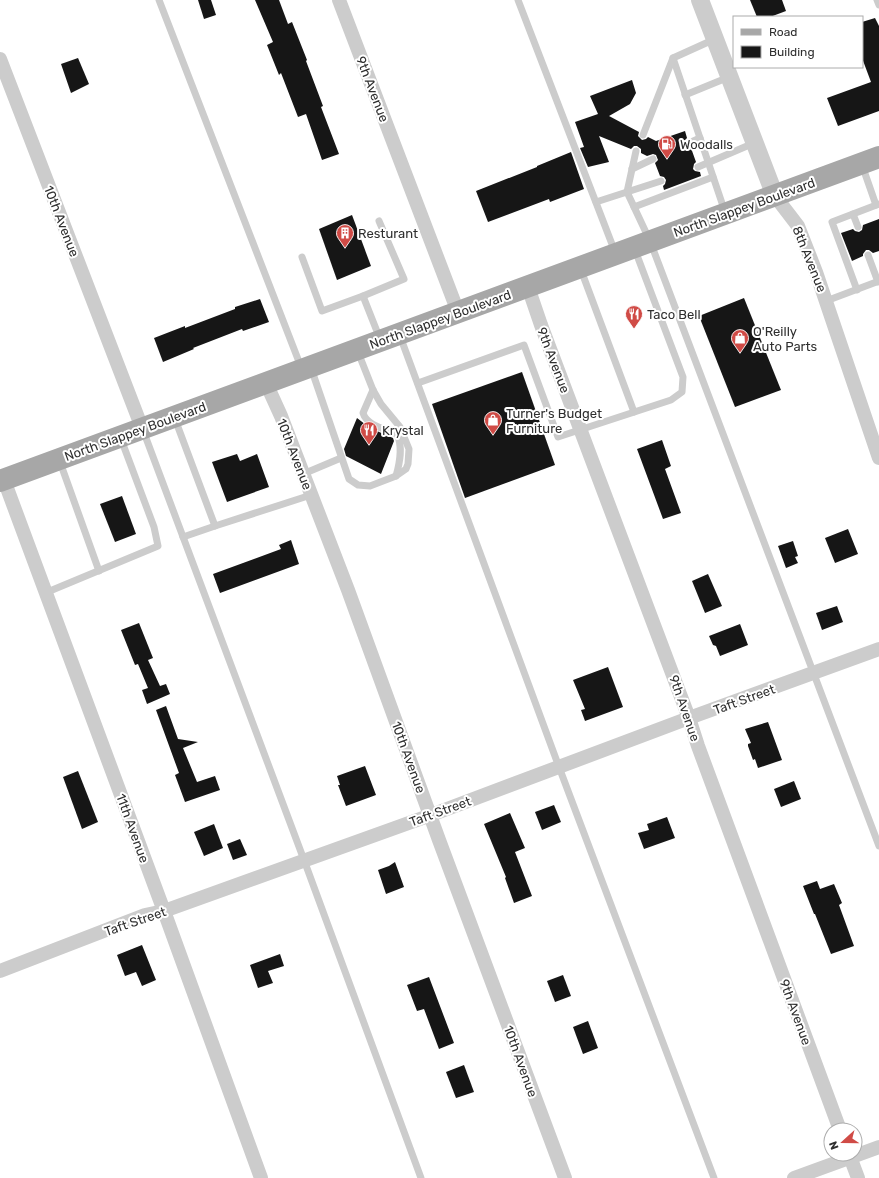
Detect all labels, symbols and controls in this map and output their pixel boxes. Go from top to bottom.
legend [733,16,863,68]
text: Road [769,25,797,39]
text: Building [769,45,815,59]
street label: 9th Avenue [353,54,392,124]
fuel station icon: Woodalls [657,134,677,159]
place label: Woodalls [680,137,733,152]
street label: North Slappey Boulevard [671,175,817,240]
street label: 10th Avenue [41,183,82,259]
building icon: Resturant [335,223,355,248]
street label: 8th Avenue [790,224,830,294]
place label: Resturant [358,226,418,241]
street label: North Slappey Boulevard [367,287,513,352]
restaurant icon: Taco Bell [624,304,644,329]
place label: Taco Bell [647,307,701,322]
place label: O'Reilly Auto Parts [753,324,818,354]
street label: 9th Avenue [534,325,573,395]
shop icon: O'Reilly Auto Parts [730,328,750,353]
street label: North Slappey Boulevard [62,399,208,464]
place label: Turner's Budget Furniture [506,406,602,436]
shop icon: Turner's Budget Furniture [483,410,503,435]
street label: 10th Avenue [274,416,315,492]
restaurant icon: Krystal [359,420,379,445]
place label: Krystal [382,423,424,438]
street label: 9th Avenue [666,673,703,743]
street label: Taft Street [711,681,777,718]
street label: 10th Avenue [389,719,428,795]
street label: 11th Avenue [113,792,152,865]
street label: Taft Street [407,793,473,830]
street label: Taft Street [102,904,168,939]
street label: 9th Avenue [777,977,814,1047]
street label: 10th Avenue [501,1023,540,1099]
north arrow [823,1122,863,1162]
text: N [827,1139,842,1151]

